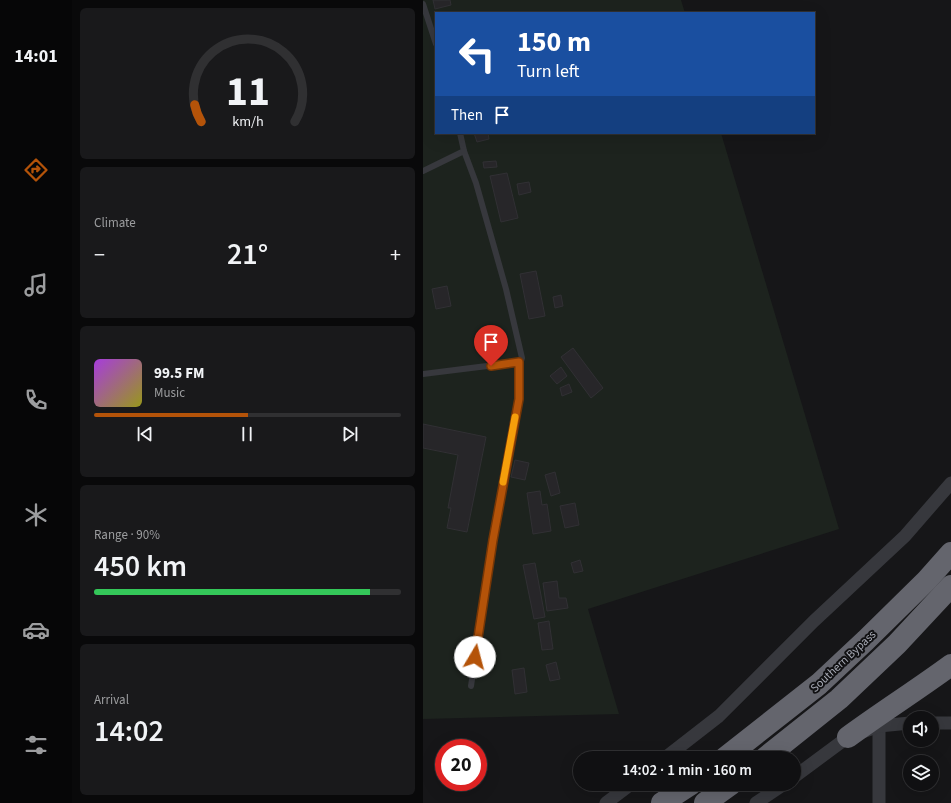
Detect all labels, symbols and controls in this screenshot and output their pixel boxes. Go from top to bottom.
text: 150 m [517,22,591,62]
icon: left [451,28,503,80]
text: 14:01 [14,44,58,69]
text: Turn left [517,59,579,84]
text: 11 [226,61,269,121]
icon: arrive [491,104,513,126]
text: Then [451,105,483,126]
text: km/h [232,110,263,131]
icon: directions [22,156,50,184]
text: Climate [94,214,136,232]
text: 21° [227,233,268,276]
text: − [94,239,105,271]
text: + [390,239,401,271]
icon: music [22,271,50,299]
pin [474,325,508,366]
icon: arrive [480,331,502,353]
text: 99.5 FM [154,363,205,384]
text: Music [154,384,185,402]
icon: phone [22,386,50,414]
icon: previous [134,423,156,445]
icon: pause [236,423,258,445]
icon: next [339,423,361,445]
icon: climate [22,501,50,529]
text: Range · 90% [94,526,160,544]
text: 450 km [94,545,187,588]
icon: car [22,616,50,644]
street label: Southern Bypass [807,626,880,696]
position arrow [454,636,496,678]
text: Arrival [94,691,129,709]
text: 14:02 [94,710,164,753]
map controls [903,711,939,791]
button: sound [903,711,939,747]
icon: filters [22,731,50,759]
speed limit sign: 20 [435,739,487,791]
button: layers [903,755,939,791]
text: 14:02 · 1 min · 160 m [622,760,752,781]

